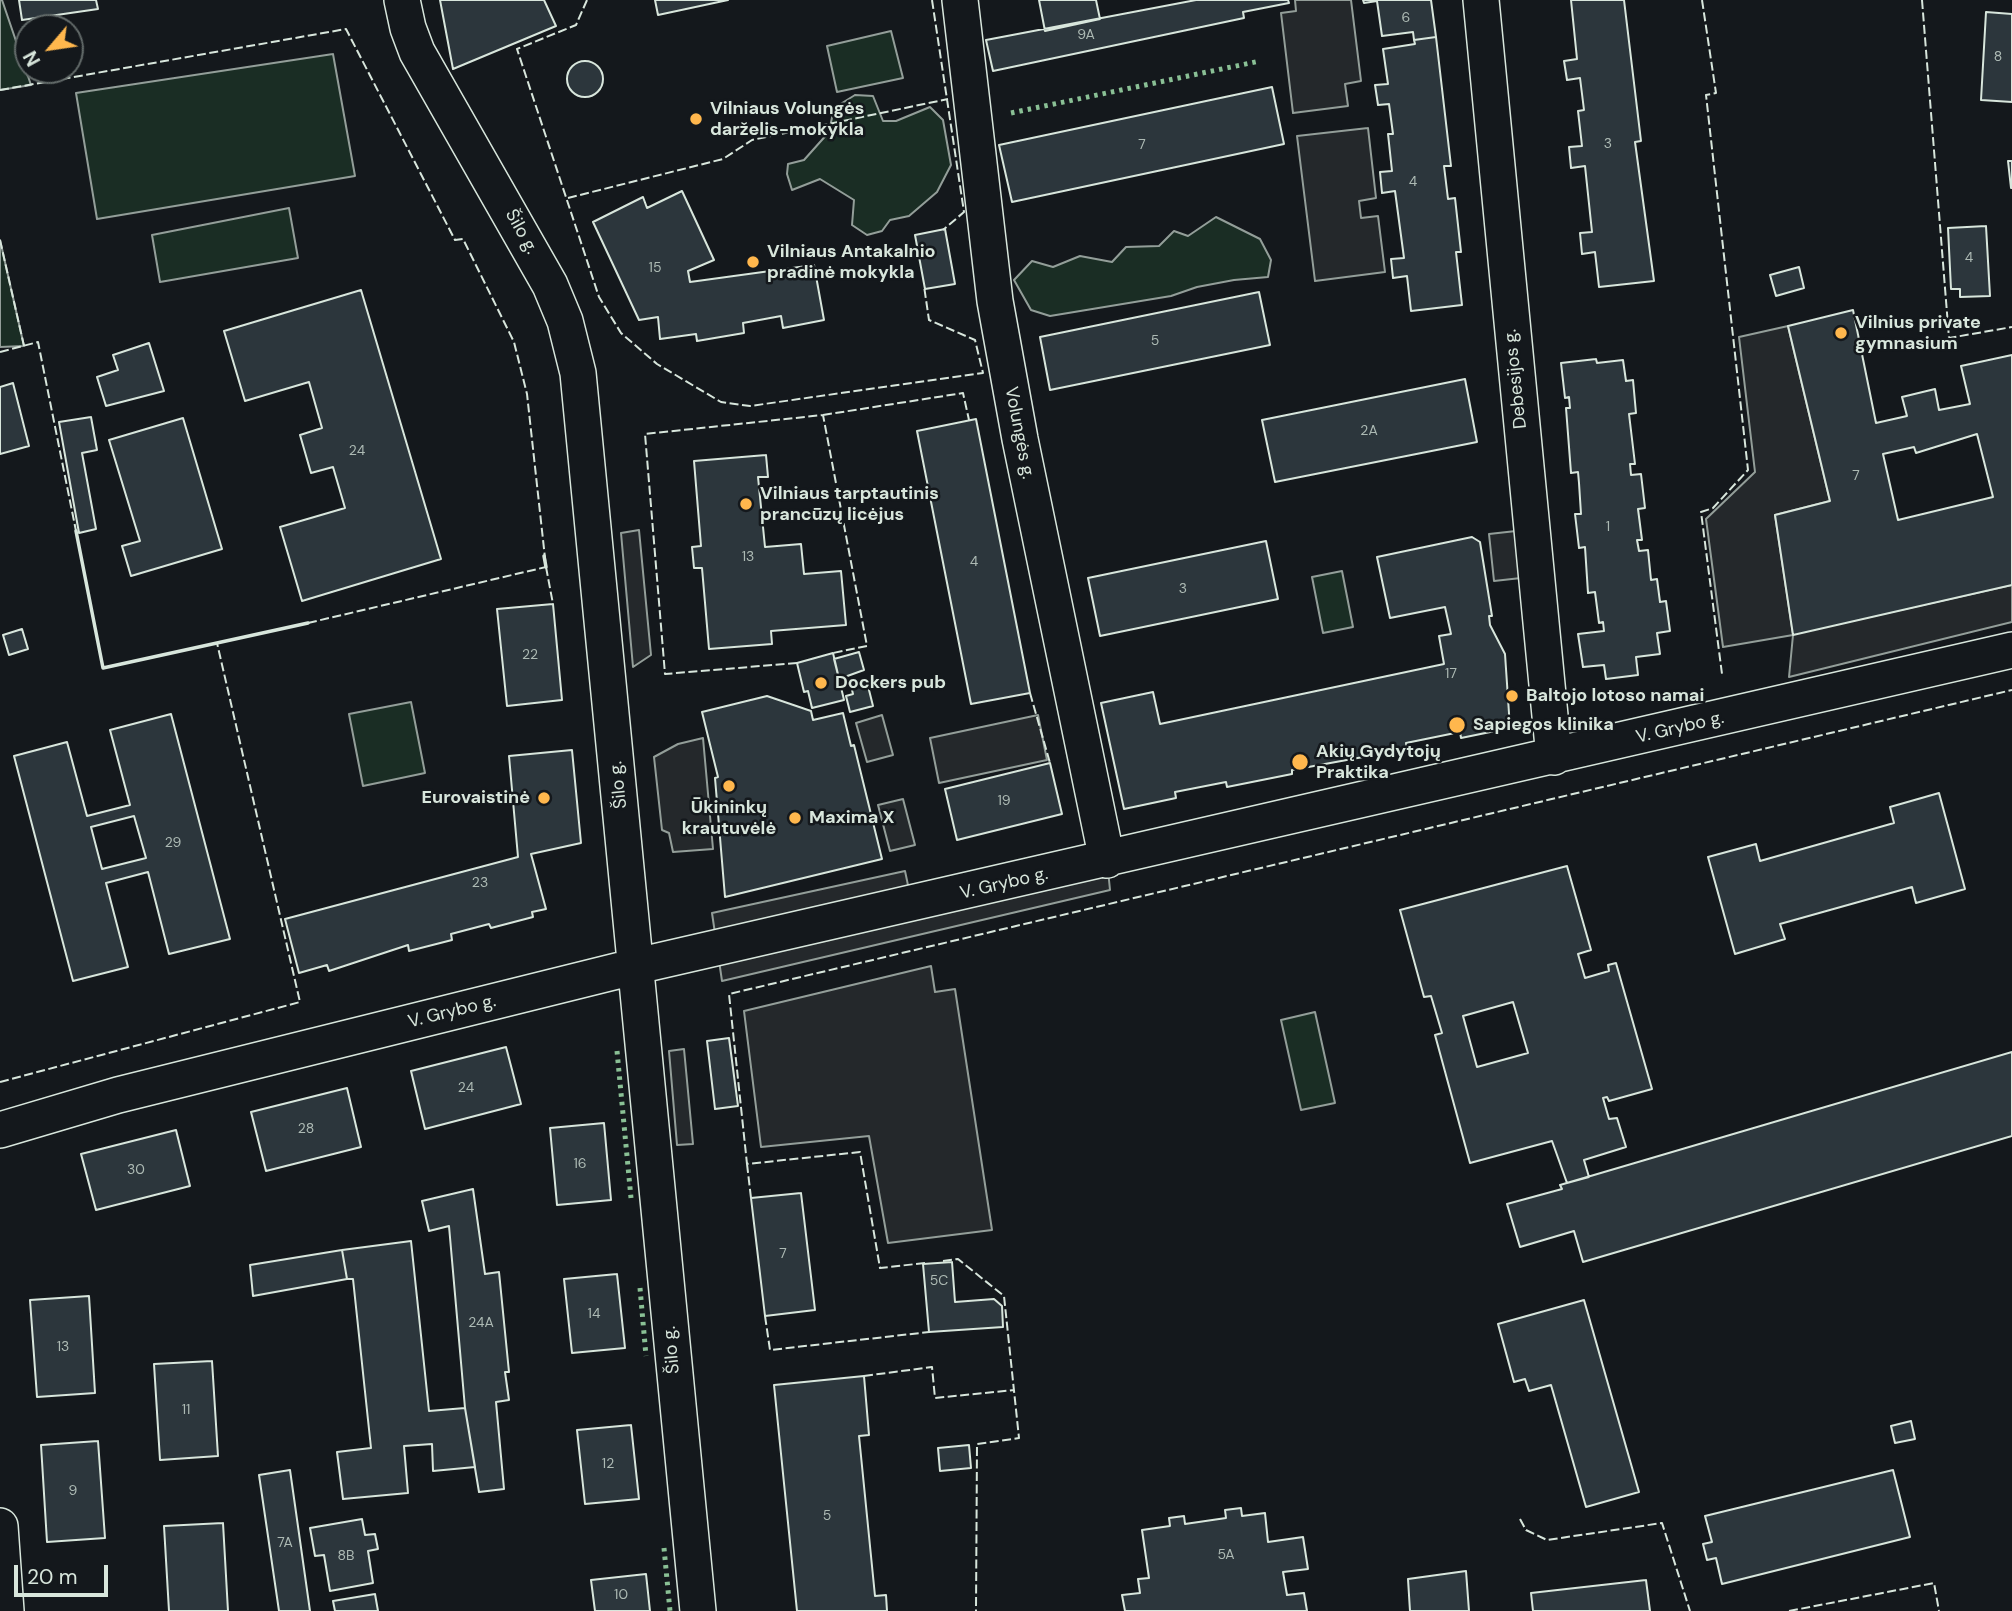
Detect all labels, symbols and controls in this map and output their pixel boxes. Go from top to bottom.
house number: 6 [1402,10,1410,26]
north arrow [14,14,84,84]
house number: 9A [1077,27,1095,43]
text: N [18,46,46,71]
house number: 8 [1994,49,2002,65]
place label: Vilniaus Volungės darželis-mokykla [710,98,864,140]
marker: Vilniaus Volungės darželis-mokykla [688,111,704,127]
house number: 3 [1604,136,1612,152]
house number: 7 [1138,137,1146,153]
house number: 4 [1409,174,1417,190]
street label: Šilo g. [500,206,542,258]
place label: Vilniaus Antakalnio pradinė mokykla [767,241,936,284]
house number: 4 [1965,250,1973,266]
marker: Vilniaus Antakalnio pradinė mokykla [745,254,761,270]
house number: 15 [649,260,661,276]
place label: Vilnius private gymnasium [1855,312,1981,354]
marker: Vilnius private gymnasium [1833,325,1849,341]
street label: Debesijos g. [1500,328,1532,430]
house number: 5 [1151,333,1159,349]
street label: Volungės g. [999,385,1039,481]
house number: 2A [1360,423,1378,439]
house number: 24 [349,443,365,459]
house number: 7 [1852,468,1860,484]
place label: Vilniaus tarptautinis prancūzų licėjus [760,483,939,526]
marker: Vilniaus tarptautinis prancūzų licėjus [738,496,754,512]
house number: 1 [1606,519,1610,535]
house number: 13 [742,549,754,565]
house number: 4 [970,554,978,570]
house number: 3 [1179,581,1187,597]
house number: 22 [522,647,538,663]
house number: 17 [1445,666,1457,682]
place label: Dockers pub [835,672,946,694]
marker: Dockers pub [813,675,829,691]
place label: Baltojo lotoso namai [1526,685,1704,707]
marker: Baltojo lotoso namai [1504,688,1520,704]
street label: V. Grybo g. [1634,707,1726,749]
place label: Sapiegos klinika [1473,714,1614,736]
marker: Sapiegos klinika [1447,715,1467,735]
place label: Akių Gydytojų Praktika [1316,741,1441,784]
marker: Akių Gydytojų Praktika [1290,752,1310,772]
street label: Šilo g. [606,760,632,810]
marker: Ūkininkų krautuvėlė [721,778,737,794]
place label: Eurovaistinė [422,787,530,809]
marker: Eurovaistinė [536,790,552,806]
house number: 19 [997,793,1011,809]
place label: Ūkininkų krautuvėlė [682,797,776,840]
place label: Maxima X [809,807,894,829]
marker: Maxima X [787,810,803,826]
house number: 29 [165,835,181,851]
street label: V. Grybo g. [958,863,1050,905]
house number: 23 [472,875,488,891]
street label: V. Grybo g. [406,991,498,1033]
house number: 24 [458,1080,474,1096]
house number: 28 [298,1121,314,1137]
house number: 16 [573,1156,587,1172]
house number: 30 [127,1162,145,1178]
house number: 7 [779,1246,787,1262]
house number: 5C [930,1273,948,1289]
house number: 14 [588,1306,600,1322]
house number: 24A [468,1315,494,1331]
street label: Šilo g. [659,1325,685,1375]
house number: 13 [57,1339,69,1355]
house number: 11 [182,1402,190,1418]
house number: 12 [602,1456,614,1472]
house number: 9 [69,1483,77,1499]
house number: 5 [823,1508,831,1524]
house number: 7A [277,1535,293,1551]
house number: 5A [1217,1547,1235,1563]
house number: 8B [338,1548,354,1564]
scale bar [18,1552,112,1596]
text: 20 m [27,1563,78,1591]
house number: 10 [614,1587,628,1603]

